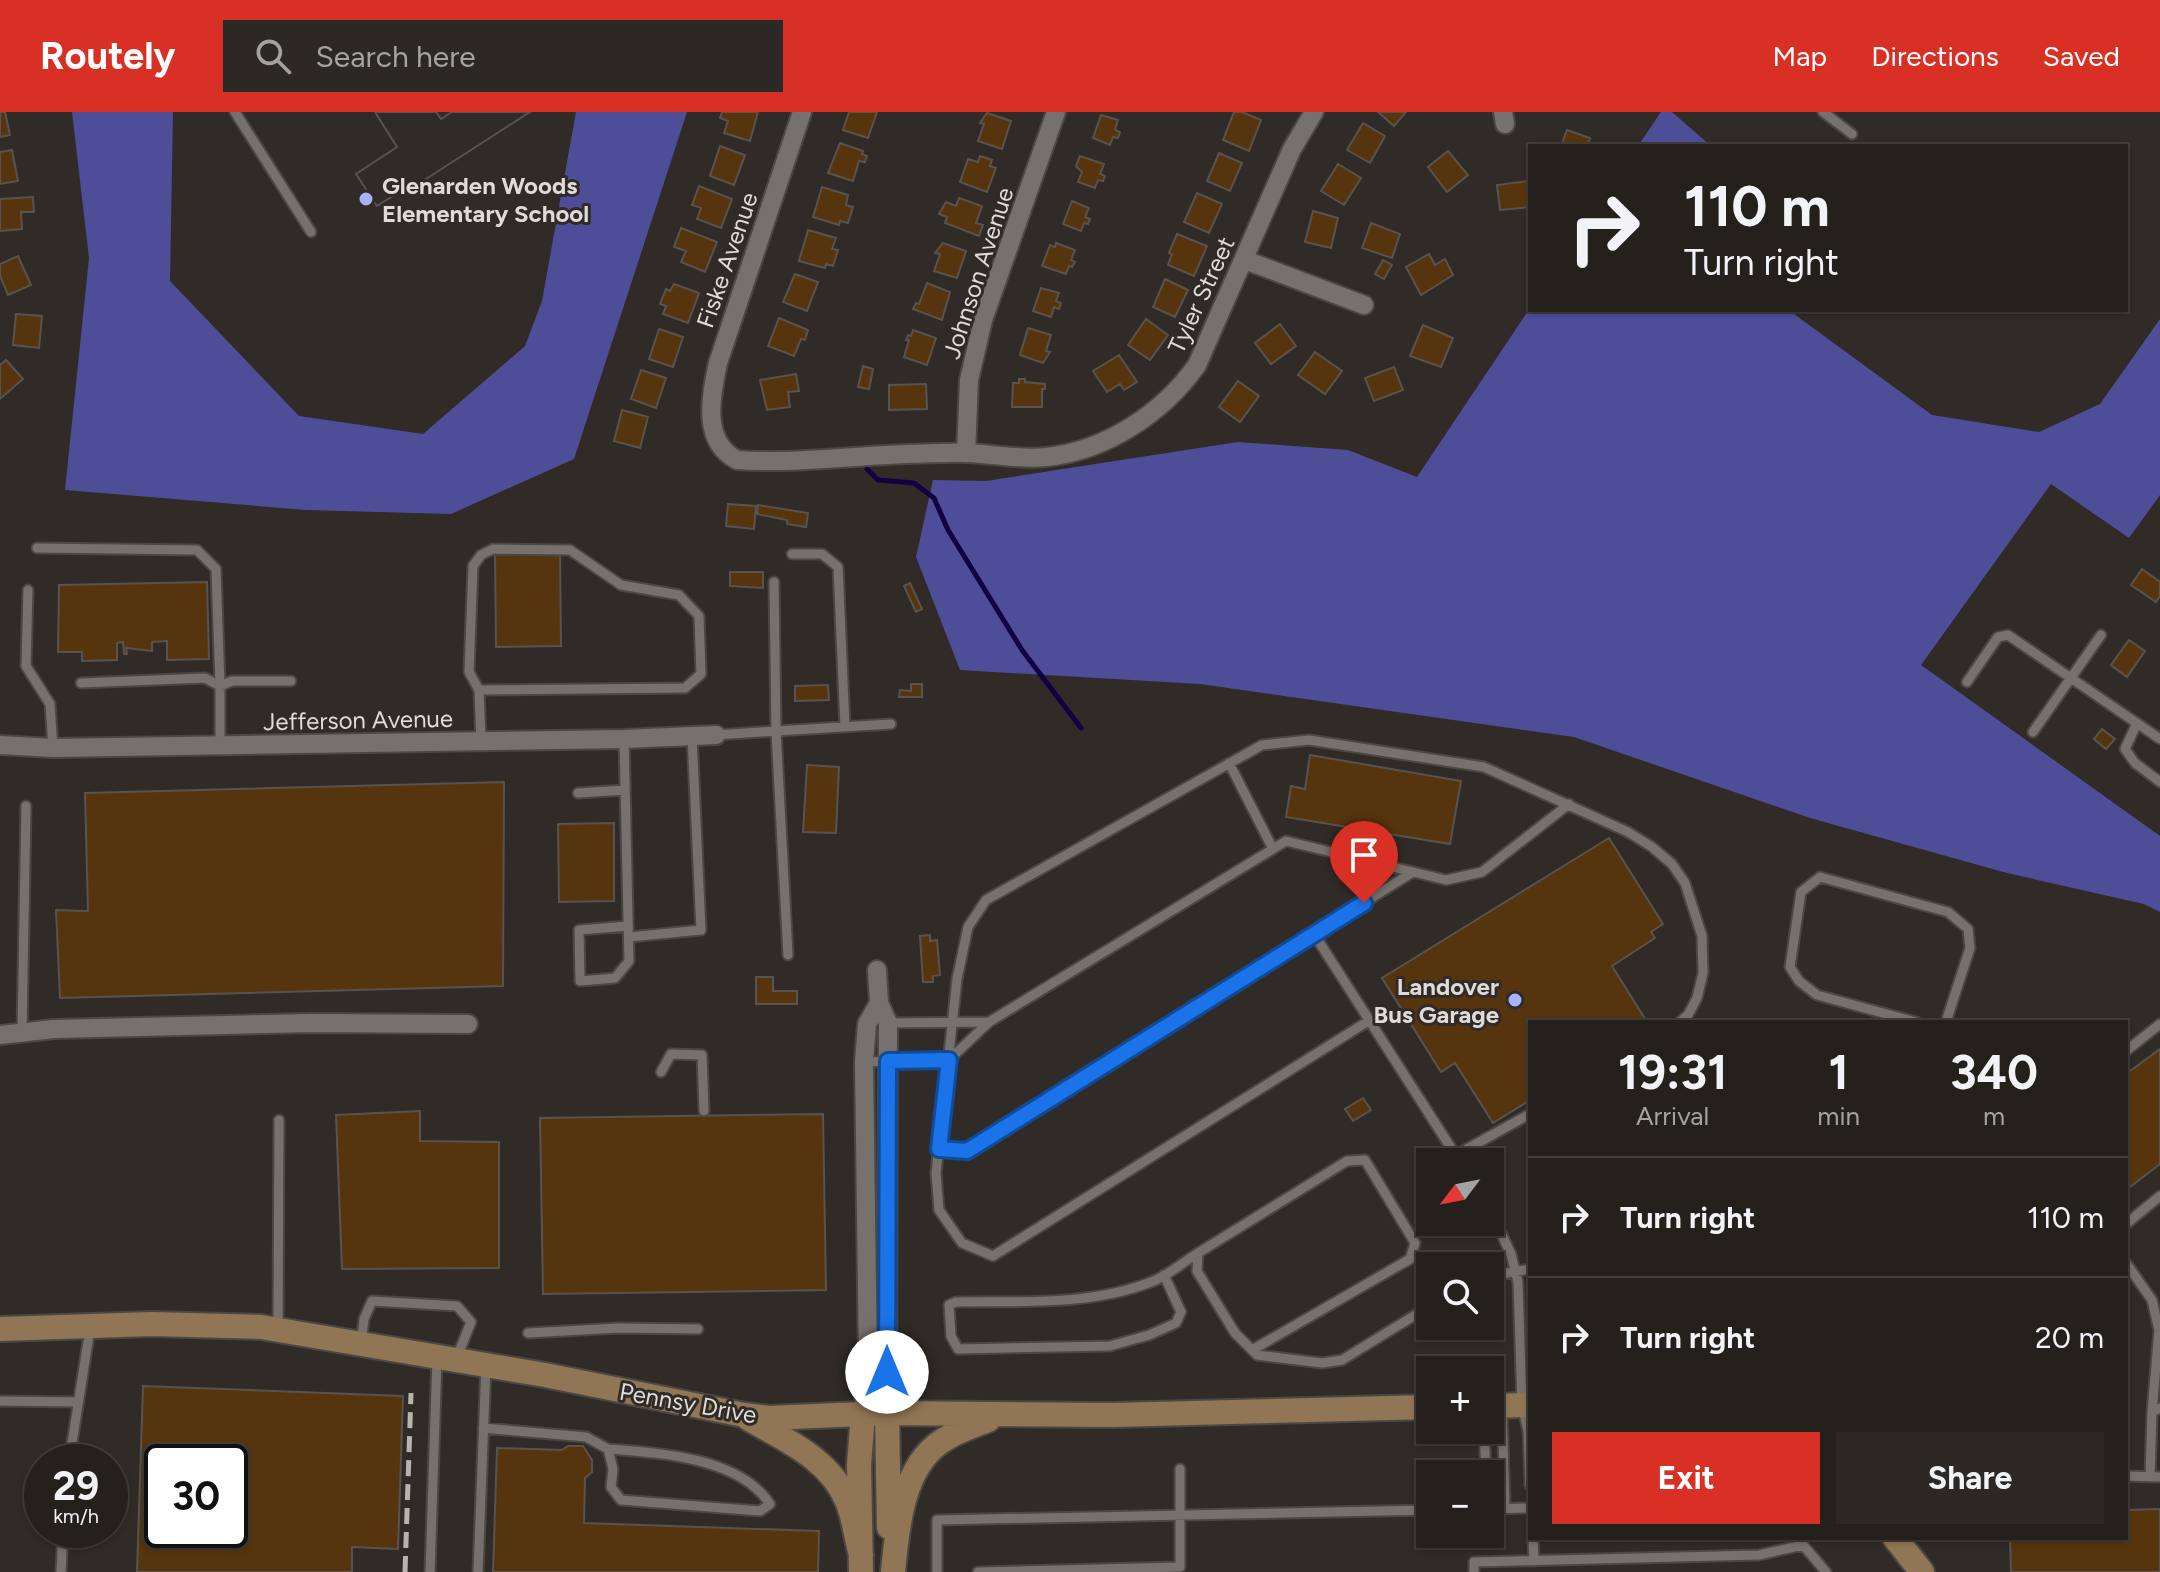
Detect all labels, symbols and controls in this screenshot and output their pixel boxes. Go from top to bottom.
search box [223,20,783,92]
text: Routely [40,33,175,79]
icon: search [251,34,295,78]
text: Search here [315,38,476,75]
text: Map [1773,39,1827,73]
text: Directions [1871,39,1999,73]
text: Saved [2043,39,2120,73]
place label: Glenarden Woods Elementary School [382,171,589,228]
text: 110 m [1684,173,1830,240]
icon: right [1552,176,1656,280]
street label: Johnson Avenue [937,184,1019,362]
street label: Fiske Avenue [690,188,764,332]
marker: Glenarden Woods Elementary School [357,190,375,208]
street label: Tyler Street [1161,232,1241,358]
text: Turn right [1684,241,1839,284]
street label: Jefferson Avenue [263,704,453,736]
pin [1330,821,1398,903]
icon: arrive [1342,833,1386,877]
place label: Landover Bus Garage [1374,972,1499,1029]
marker: Landover Bus Garage [1506,991,1524,1009]
text: 19:31 [1618,1043,1727,1101]
text: 1 [1829,1043,1849,1101]
text: 340 [1950,1043,2038,1101]
text: Arrival [1636,1100,1709,1132]
text: min [1817,1100,1860,1132]
text: m [1983,1100,2005,1132]
north arrow [1416,1148,1504,1236]
map controls [1416,1148,1504,1548]
icon: right [1552,1195,1596,1239]
text: Turn right [1620,1199,1755,1236]
text: 110 m [2027,1199,2104,1236]
button: search [1416,1252,1504,1340]
icon: right [1552,1315,1596,1359]
text: Turn right [1620,1319,1755,1356]
text: 20 m [2035,1319,2104,1356]
position arrow [845,1330,929,1414]
button: + [1416,1356,1504,1444]
street label: Pennsy Drive [617,1377,759,1429]
button: Exit [1552,1432,1820,1524]
button: Share [1836,1432,2104,1524]
speed limit sign: 30 [144,1444,248,1548]
button: − [1416,1460,1504,1548]
text: 29 [53,1462,99,1510]
text: km/h [53,1504,99,1528]

